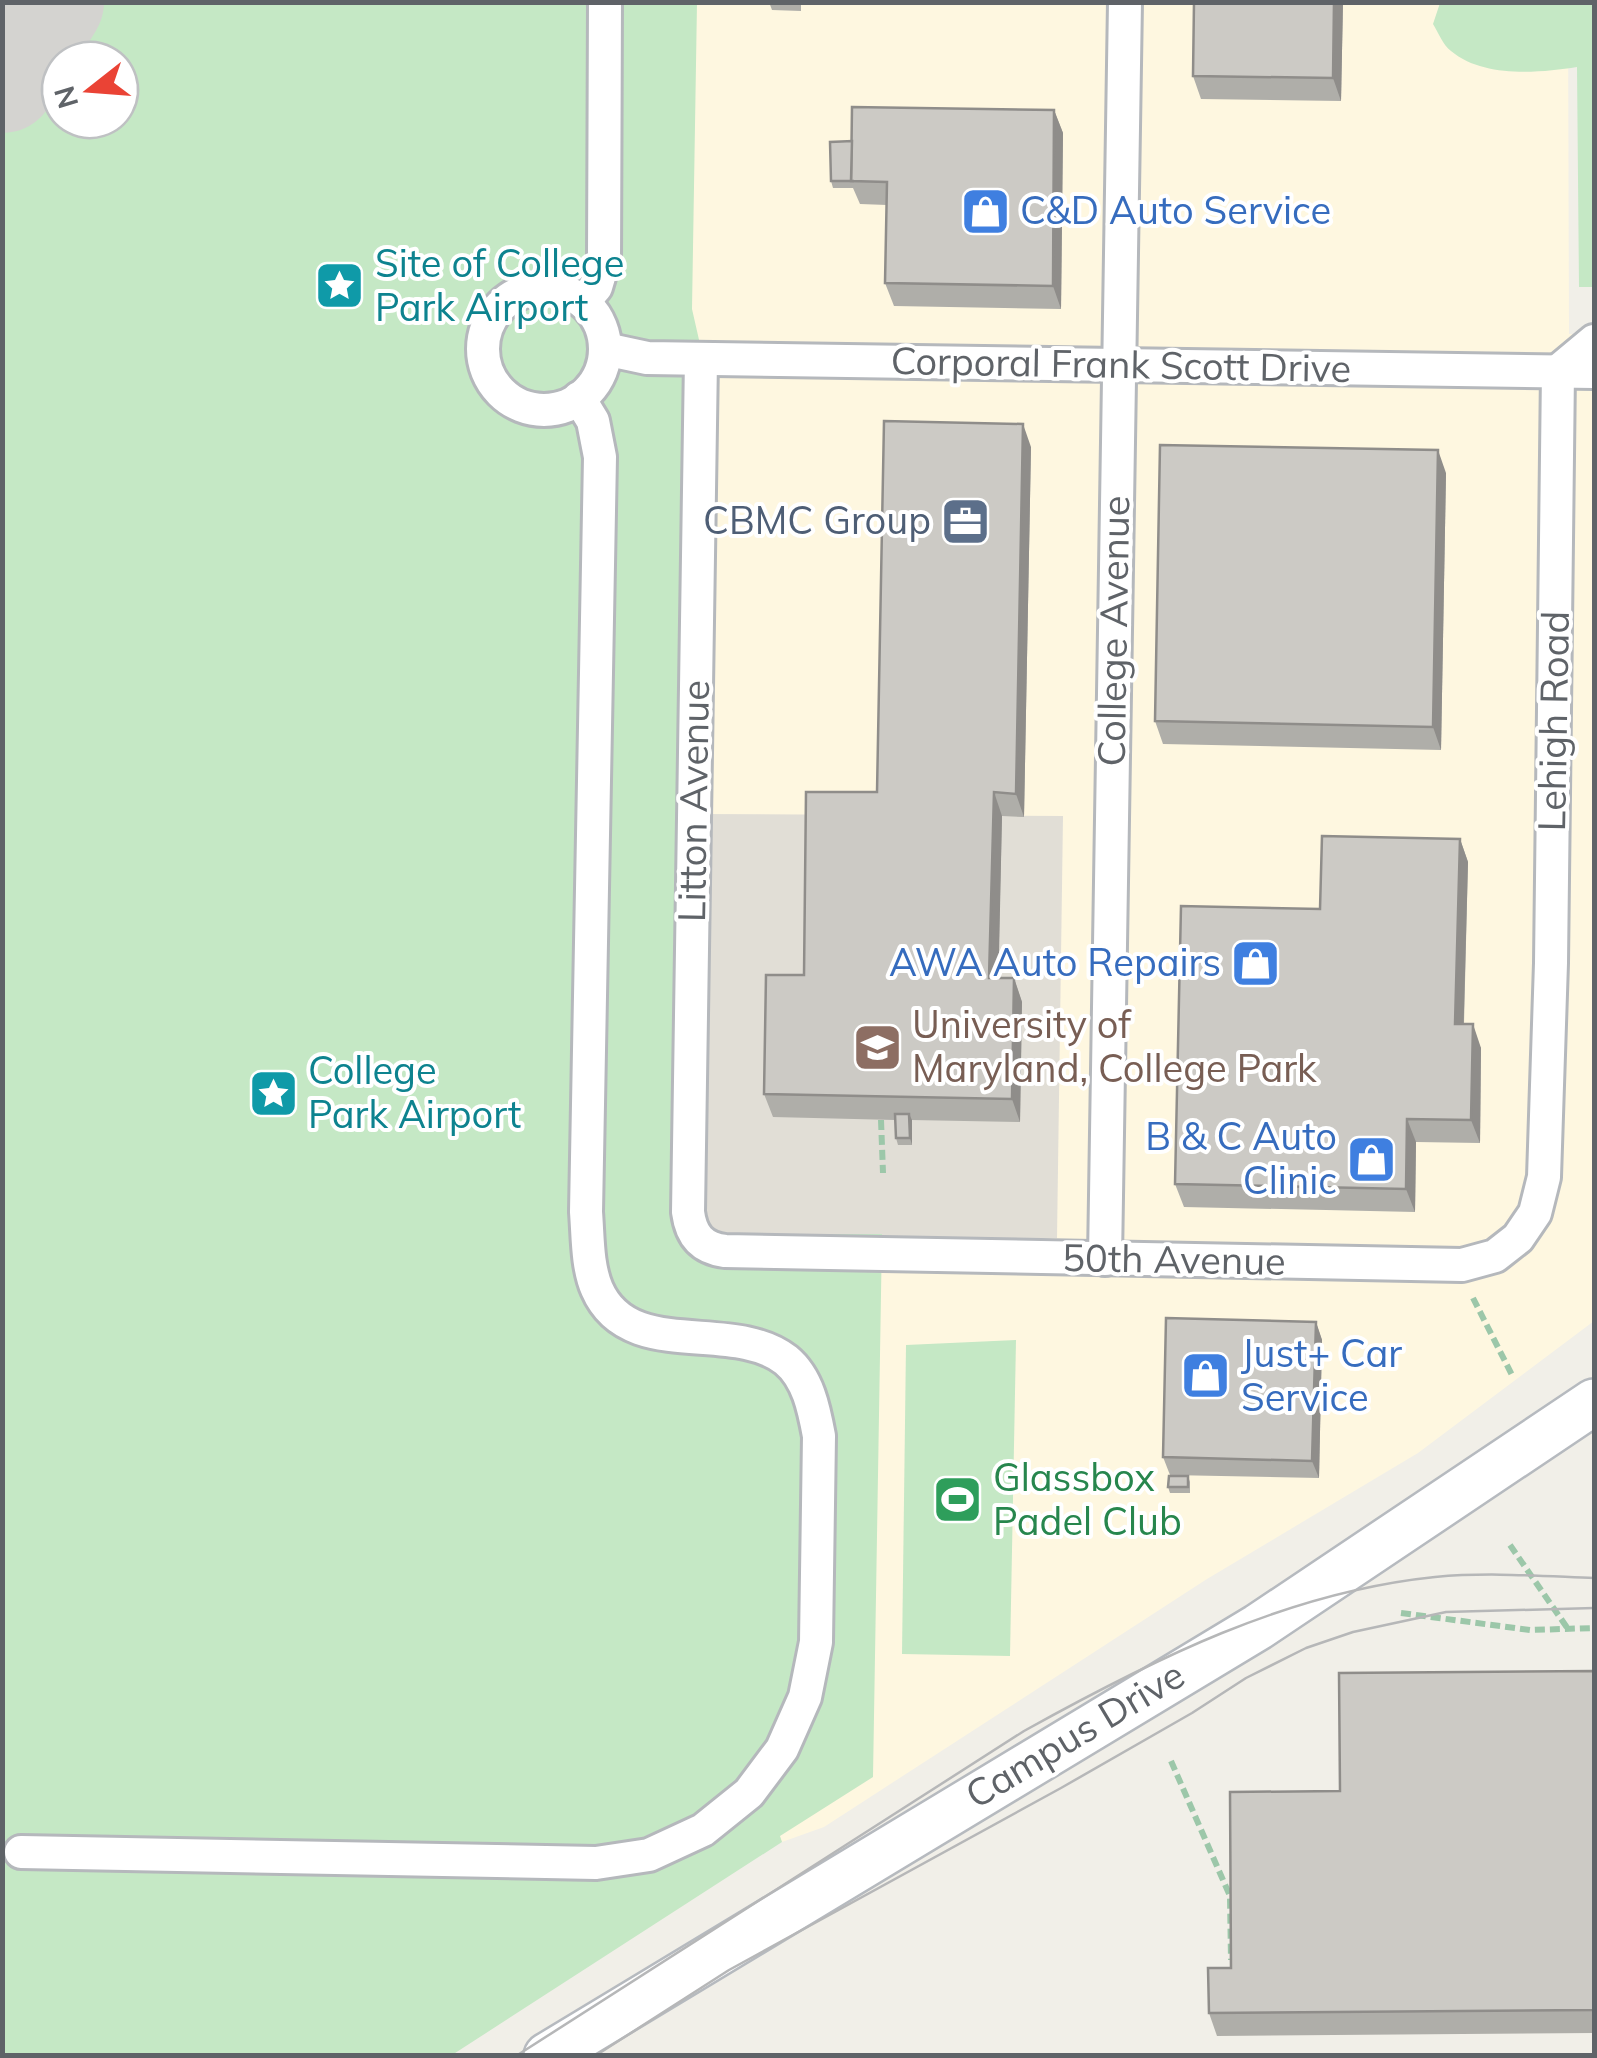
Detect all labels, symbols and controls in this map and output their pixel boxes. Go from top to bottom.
north arrow [40,40,140,140]
text: N [46,82,85,113]
shop icon: C&D Auto Service [959,185,1011,237]
place label: C&D Auto Service [1020,186,1331,234]
place label: Site of College Park Airport [375,239,624,331]
place icon: Site of College Park Airport [314,260,366,312]
street label: Corporal Frank Scott Drive [890,336,1352,392]
office icon: CBMC Group [940,495,992,547]
street label: College Avenue [1087,495,1139,767]
place label: CBMC Group [703,496,931,544]
street label: Lehigh Road [1527,610,1579,832]
street label: Litton Avenue [667,680,719,922]
shop icon: AWA Auto Repairs [1230,937,1282,989]
place label: AWA Auto Repairs [889,938,1221,986]
place label: University of Maryland, College Park [912,1000,1317,1092]
school or university icon: University of Maryland, College Park [851,1021,903,1073]
place label: College Park Airport [308,1046,521,1138]
place icon: College Park Airport [247,1067,299,1119]
place label: B & C Auto Clinic [1145,1112,1337,1204]
shop icon: B & C Auto Clinic [1346,1133,1398,1185]
street label: 50th Avenue [1062,1233,1286,1285]
place label: Just+ Car Service [1241,1329,1402,1421]
shop icon: Just+ Car Service [1180,1350,1232,1402]
place label: Glassbox Padel Club [993,1453,1182,1545]
sports icon: Glassbox Padel Club [932,1474,984,1526]
street label: Campus Drive [956,1650,1193,1818]

